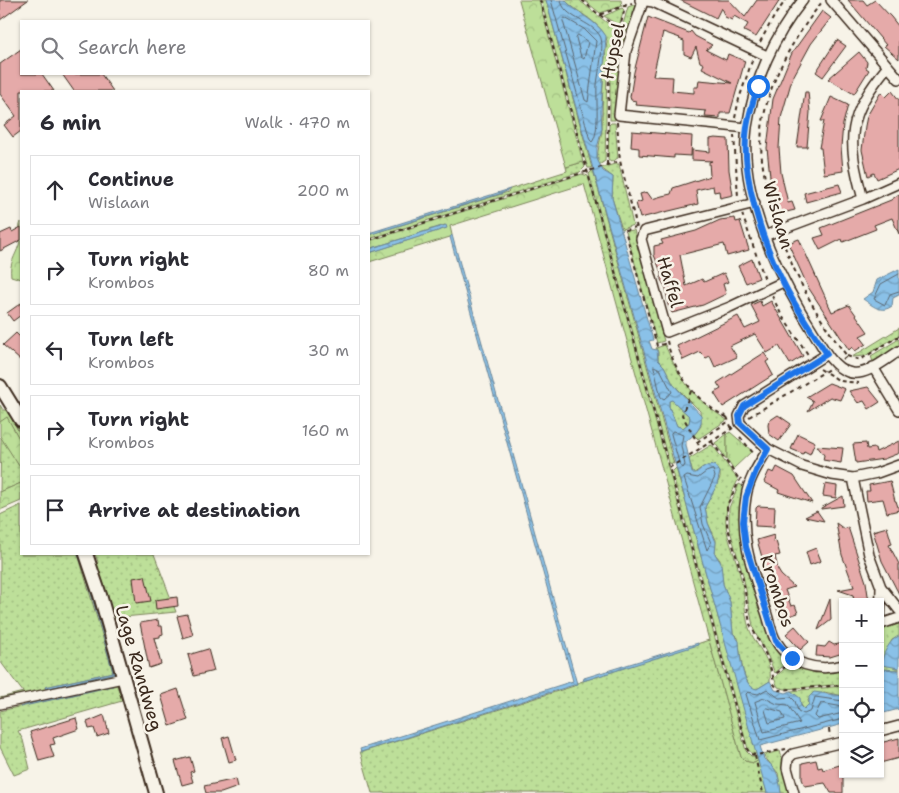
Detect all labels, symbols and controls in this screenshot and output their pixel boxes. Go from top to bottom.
search box [20,20,370,75]
street label: Hupsel [595,20,631,82]
icon: search [38,34,66,62]
text: Search here [78,35,187,60]
route start [747,75,770,98]
text: 6 min [40,109,101,137]
text: Walk · 470 m [245,112,350,133]
text: Continue [88,167,174,192]
icon: ahead [41,176,69,204]
street label: Wislaan [757,178,799,252]
text: 200 m [297,180,349,201]
text: Wislaan [88,192,150,213]
text: Turn right [88,247,189,272]
street label: Haffel [651,254,689,311]
icon: right [41,256,69,284]
text: 80 m [308,260,349,281]
text: Krombos [88,272,155,293]
text: Turn left [88,327,174,352]
icon: left [41,336,69,364]
text: 30 m [308,340,349,361]
text: Krombos [88,352,155,373]
text: Turn right [88,407,189,432]
icon: right [41,416,69,444]
text: 160 m [302,420,349,441]
text: Krombos [88,432,155,453]
icon: arrive [41,496,69,524]
text: Arrive at destination [88,498,300,523]
street label: Krombos [754,552,800,630]
map controls [839,598,884,778]
button: + [839,598,884,643]
street label: Lage Randweg [110,602,168,734]
button: − [839,643,884,688]
route end [781,647,804,670]
button: locate [839,688,884,733]
button: layers [839,733,884,778]

